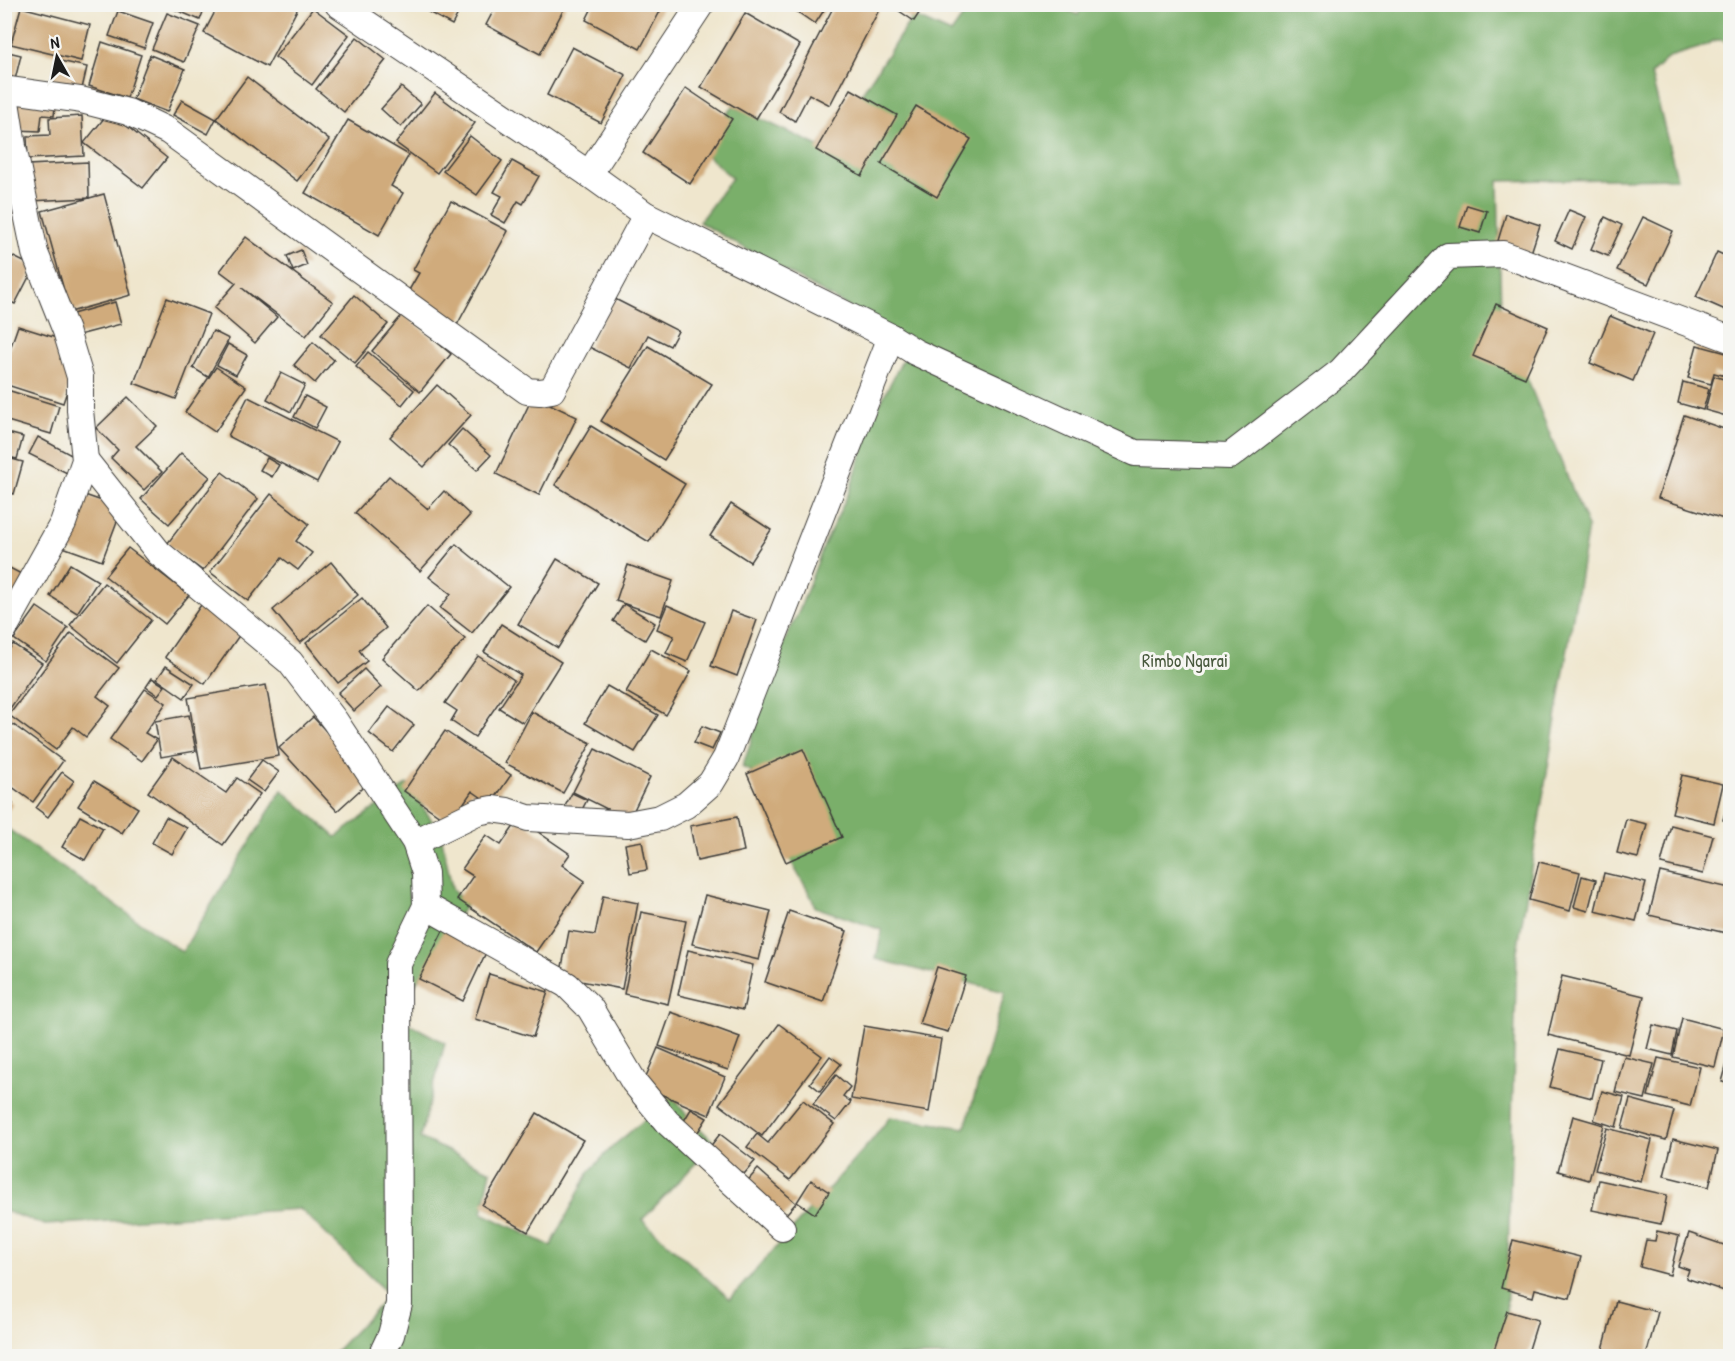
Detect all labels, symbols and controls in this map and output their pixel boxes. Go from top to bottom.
north arrow [27,27,87,87]
text: N [49,31,61,54]
park label: Rimbo Ngarai [1142,648,1228,673]

